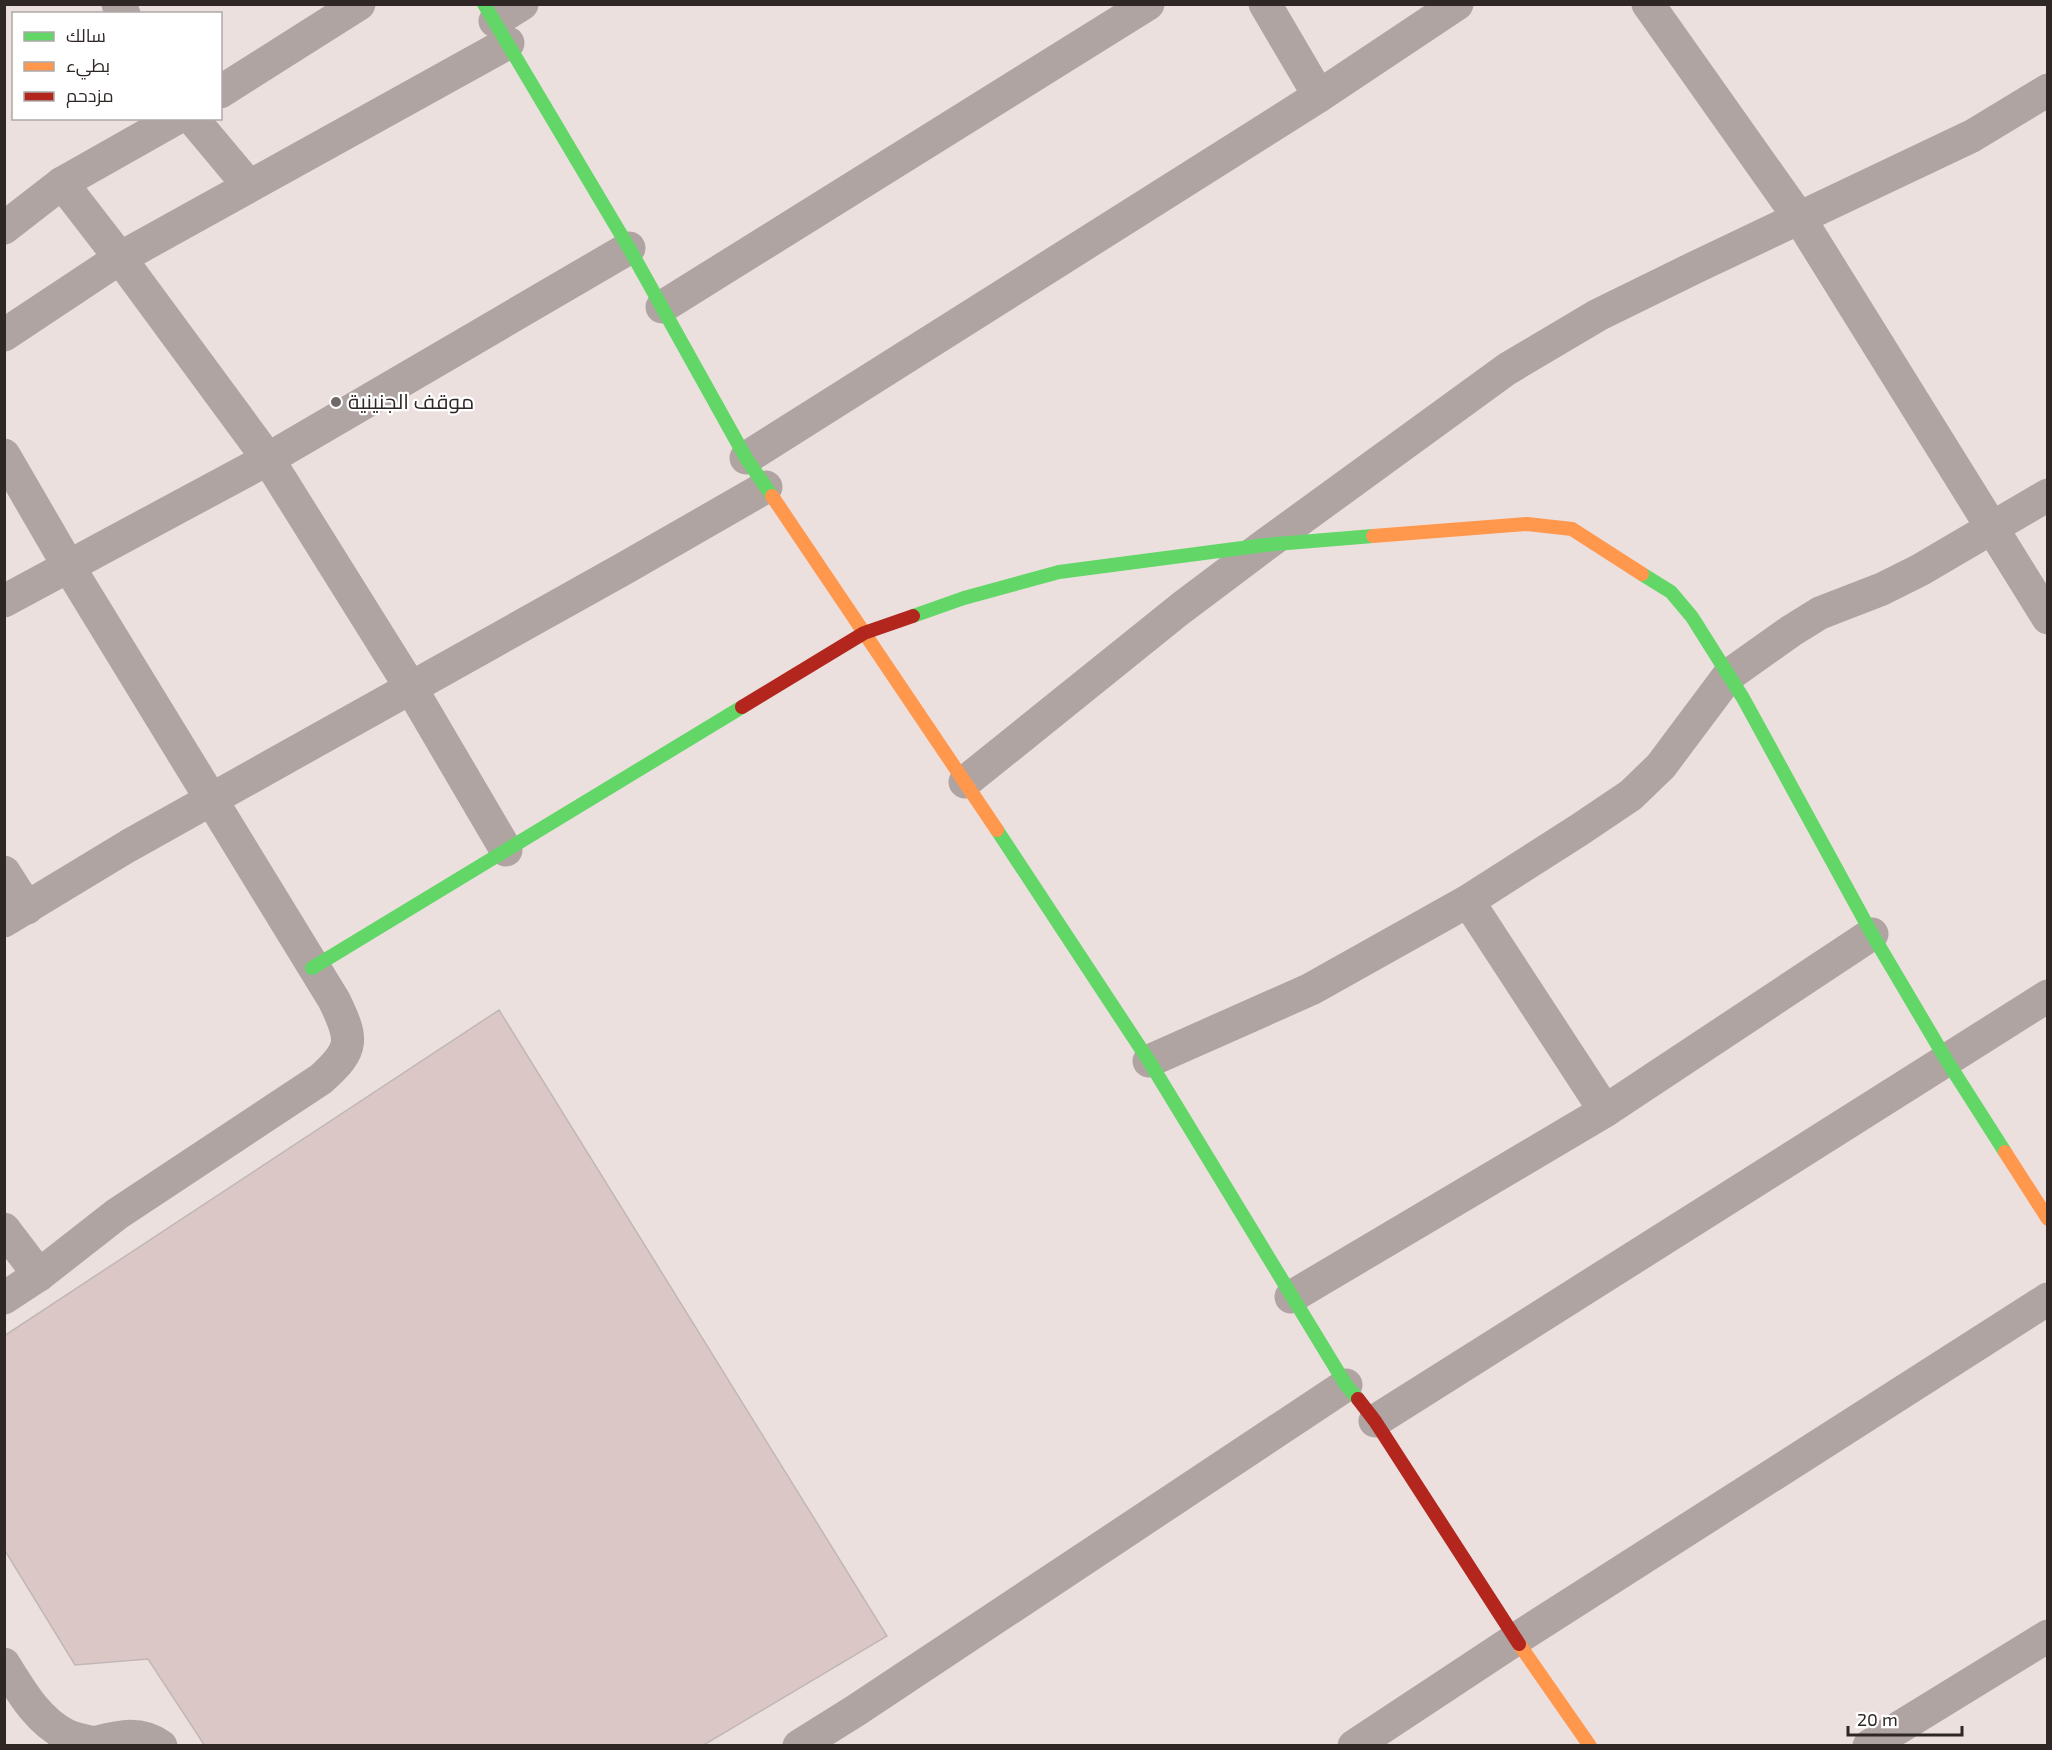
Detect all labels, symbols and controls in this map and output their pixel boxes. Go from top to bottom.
legend [12,12,222,120]
text: سالك [66,24,106,46]
text: بطيء [66,54,110,80]
text: مزدحم [66,84,114,108]
place label: موقف الجنينية [348,388,474,414]
marker: موقف الجنينية [329,395,343,409]
scale bar [1848,1699,1962,1737]
text: 20 m [1857,1708,1898,1730]

